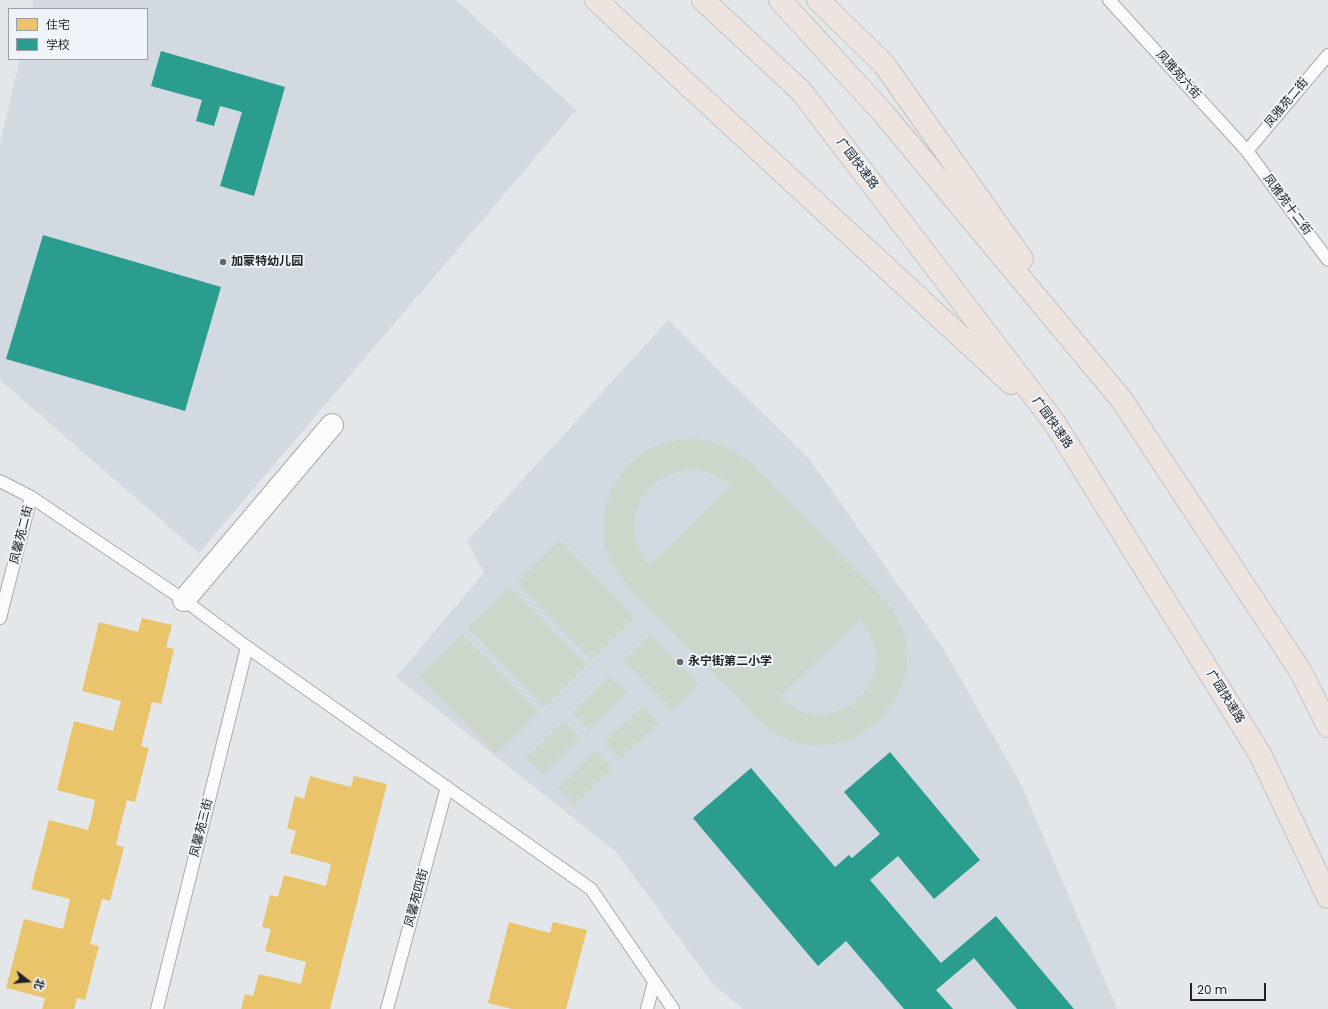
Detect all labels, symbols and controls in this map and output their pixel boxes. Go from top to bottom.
legend [8,8,148,60]
text: 住宅 [46,16,70,33]
text: 学校 [46,36,70,53]
street label: 凤雅苑六街 [1153,48,1203,102]
street label: 凤雅苑二街 [1262,75,1312,131]
street label: 广园快速路 [833,136,881,192]
street label: 凤雅苑十二街 [1260,172,1314,238]
place label: 加蒙特幼儿园 [231,255,303,269]
marker: 加蒙特幼儿园 [218,257,228,267]
street label: 广园快速路 [1029,394,1075,452]
street label: 凤馨苑二街 [8,504,36,566]
place label: 永宁街第二小学 [688,655,772,669]
marker: 永宁街第二小学 [675,657,685,667]
street label: 广园快速路 [1203,668,1247,726]
street label: 凤馨苑三街 [188,797,216,859]
street label: 凤馨苑四街 [402,867,432,929]
north arrow [8,961,48,1001]
scale bar [1192,975,1268,1001]
text: 北 [30,977,49,992]
text: 20 m [1197,981,1227,998]

